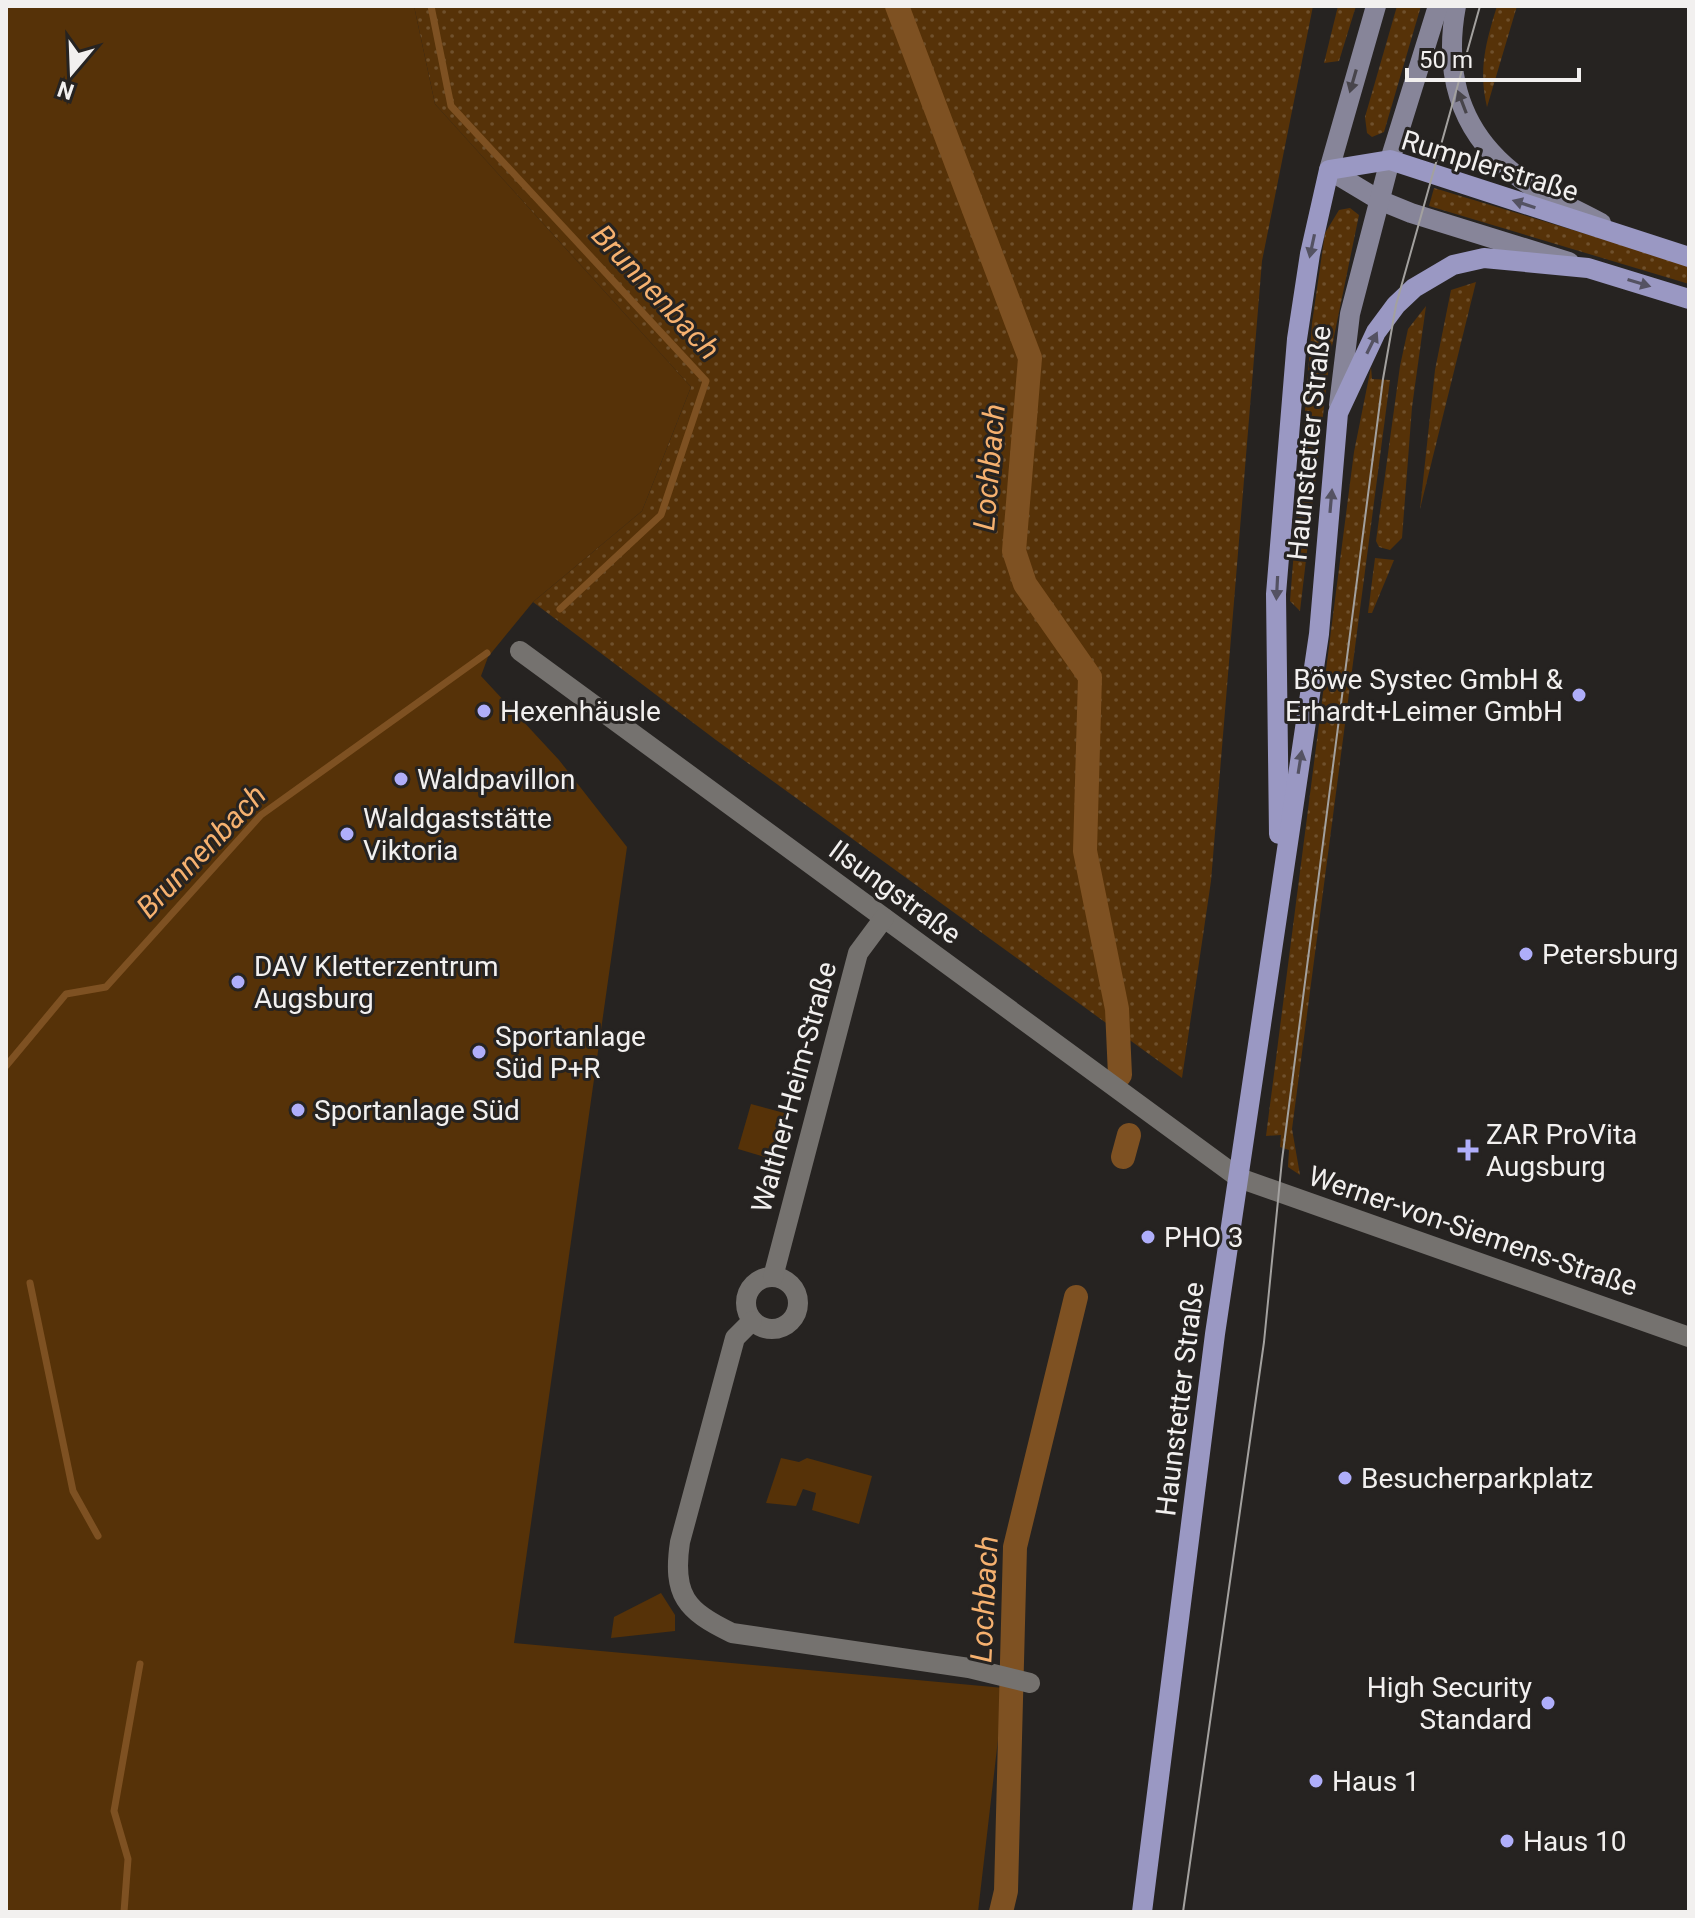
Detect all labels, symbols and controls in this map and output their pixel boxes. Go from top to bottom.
north arrow [32,32,112,112]
scale bar [1407,32,1579,82]
text: 50 m [1419,46,1473,74]
one-way arrow [1346,69,1359,93]
text: N [54,76,77,105]
one-way arrow [1455,90,1468,114]
street label: Rumplerstraße [1397,123,1583,209]
one-way arrow [1512,198,1536,210]
water label: Brunnenbach [585,217,727,367]
one-way arrow [1305,233,1318,258]
one-way arrow [1627,278,1651,290]
street label: Haunstetter Straße [1280,324,1338,562]
one-way arrow [1365,331,1379,354]
water label: Lochbach [966,402,1012,532]
one-way arrow [1324,488,1337,513]
one-way arrow [1270,576,1283,601]
place label: Böwe Systec GmbH & Erhardt+Leimer GmbH [1285,663,1564,728]
marker: Böwe Systec GmbH & Erhardt+Leimer GmbH [1570,686,1588,704]
place label: Hexenhäusle [500,695,661,728]
marker: Hexenhäusle [475,702,493,720]
one-way arrow [1294,749,1307,774]
place label: Waldpavillon [417,763,575,796]
marker: Waldpavillon [392,770,410,788]
water label: Brunnenbach [129,777,273,925]
place label: Waldgaststätte Viktoria [363,802,552,867]
marker: Waldgaststätte Viktoria [338,825,356,843]
street label: Ilsungstraße [823,833,967,951]
place label: Petersburg [1542,938,1678,971]
marker: Petersburg [1517,945,1535,963]
place label: DAV Kletterzentrum Augsburg [254,950,498,1015]
street label: Walther-Heim-Straße [745,958,843,1216]
marker: DAV Kletterzentrum Augsburg [229,973,247,991]
place label: Sportanlage Süd P+R [495,1020,646,1085]
marker: Sportanlage Süd P+R [470,1043,488,1061]
place label: Sportanlage Süd [314,1094,520,1127]
marker: Sportanlage Süd [289,1101,307,1119]
place label: ZAR ProVita Augsburg [1486,1118,1637,1183]
marker: ZAR ProVita Augsburg [1457,1139,1479,1161]
street label: Werner-von-Siemens-Straße [1304,1159,1642,1303]
place label: PHO 3 [1164,1221,1244,1254]
marker: PHO 3 [1139,1228,1157,1246]
street label: Haunstetter Straße [1149,1280,1211,1518]
place label: Besucherparkplatz [1361,1462,1593,1495]
marker: Besucherparkplatz [1336,1469,1354,1487]
water label: Lochbach [963,1535,1005,1663]
place label: High Security Standard [1367,1671,1532,1736]
marker: High Security Standard [1539,1694,1557,1712]
place label: Haus 1 [1332,1765,1420,1798]
marker: Haus 1 [1307,1772,1325,1790]
place label: Haus 10 [1523,1825,1627,1858]
marker: Haus 10 [1498,1832,1516,1850]

